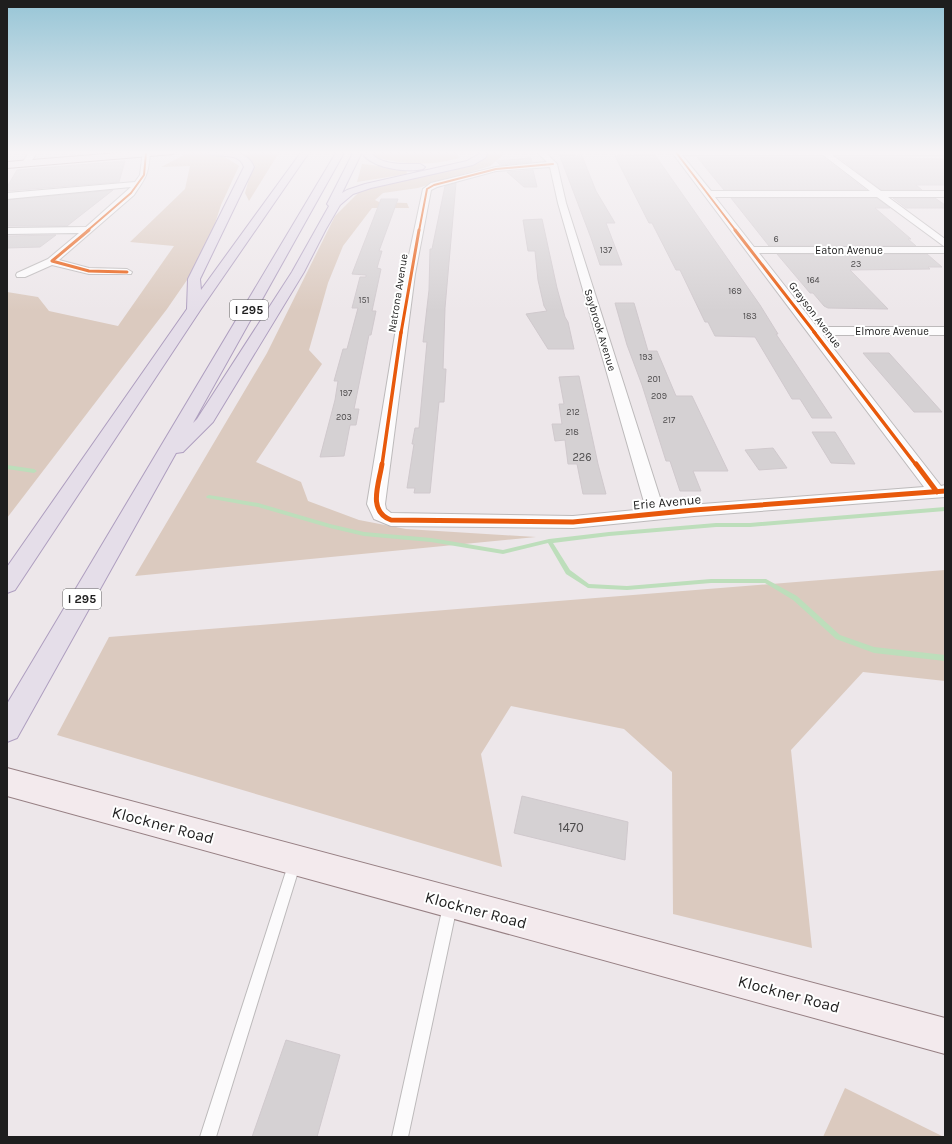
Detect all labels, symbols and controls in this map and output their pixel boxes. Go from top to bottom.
house number: 6 [773,234,779,244]
street label: Eaton Avenue [815,244,883,257]
house number: 137 [600,245,613,255]
street label: Natrona Avenue [385,253,411,333]
house number: 23 [851,259,861,269]
house number: 164 [806,275,820,285]
street label: Grayson Avenue [786,279,844,351]
house number: 169 [728,286,742,296]
street label: Saybrook Avenue [581,287,619,373]
house number: 151 [358,295,370,305]
road number: I 295 [230,300,268,320]
house number: 183 [743,311,757,321]
street label: Elmore Avenue [855,325,929,338]
house number: 193 [639,352,653,362]
house number: 201 [647,374,661,384]
house number: 197 [340,388,353,398]
house number: 209 [651,391,667,401]
house number: 212 [566,407,580,417]
house number: 203 [336,412,352,422]
house number: 217 [663,415,676,425]
house number: 218 [565,427,579,437]
house number: 226 [572,451,592,464]
street label: Erie Avenue [632,492,702,512]
road number: I 295 [63,589,101,609]
street label: Klockner Road [110,802,216,848]
house number: 1470 [558,820,584,835]
street label: Klockner Road [423,887,529,933]
street label: Klockner Road [736,971,842,1017]

